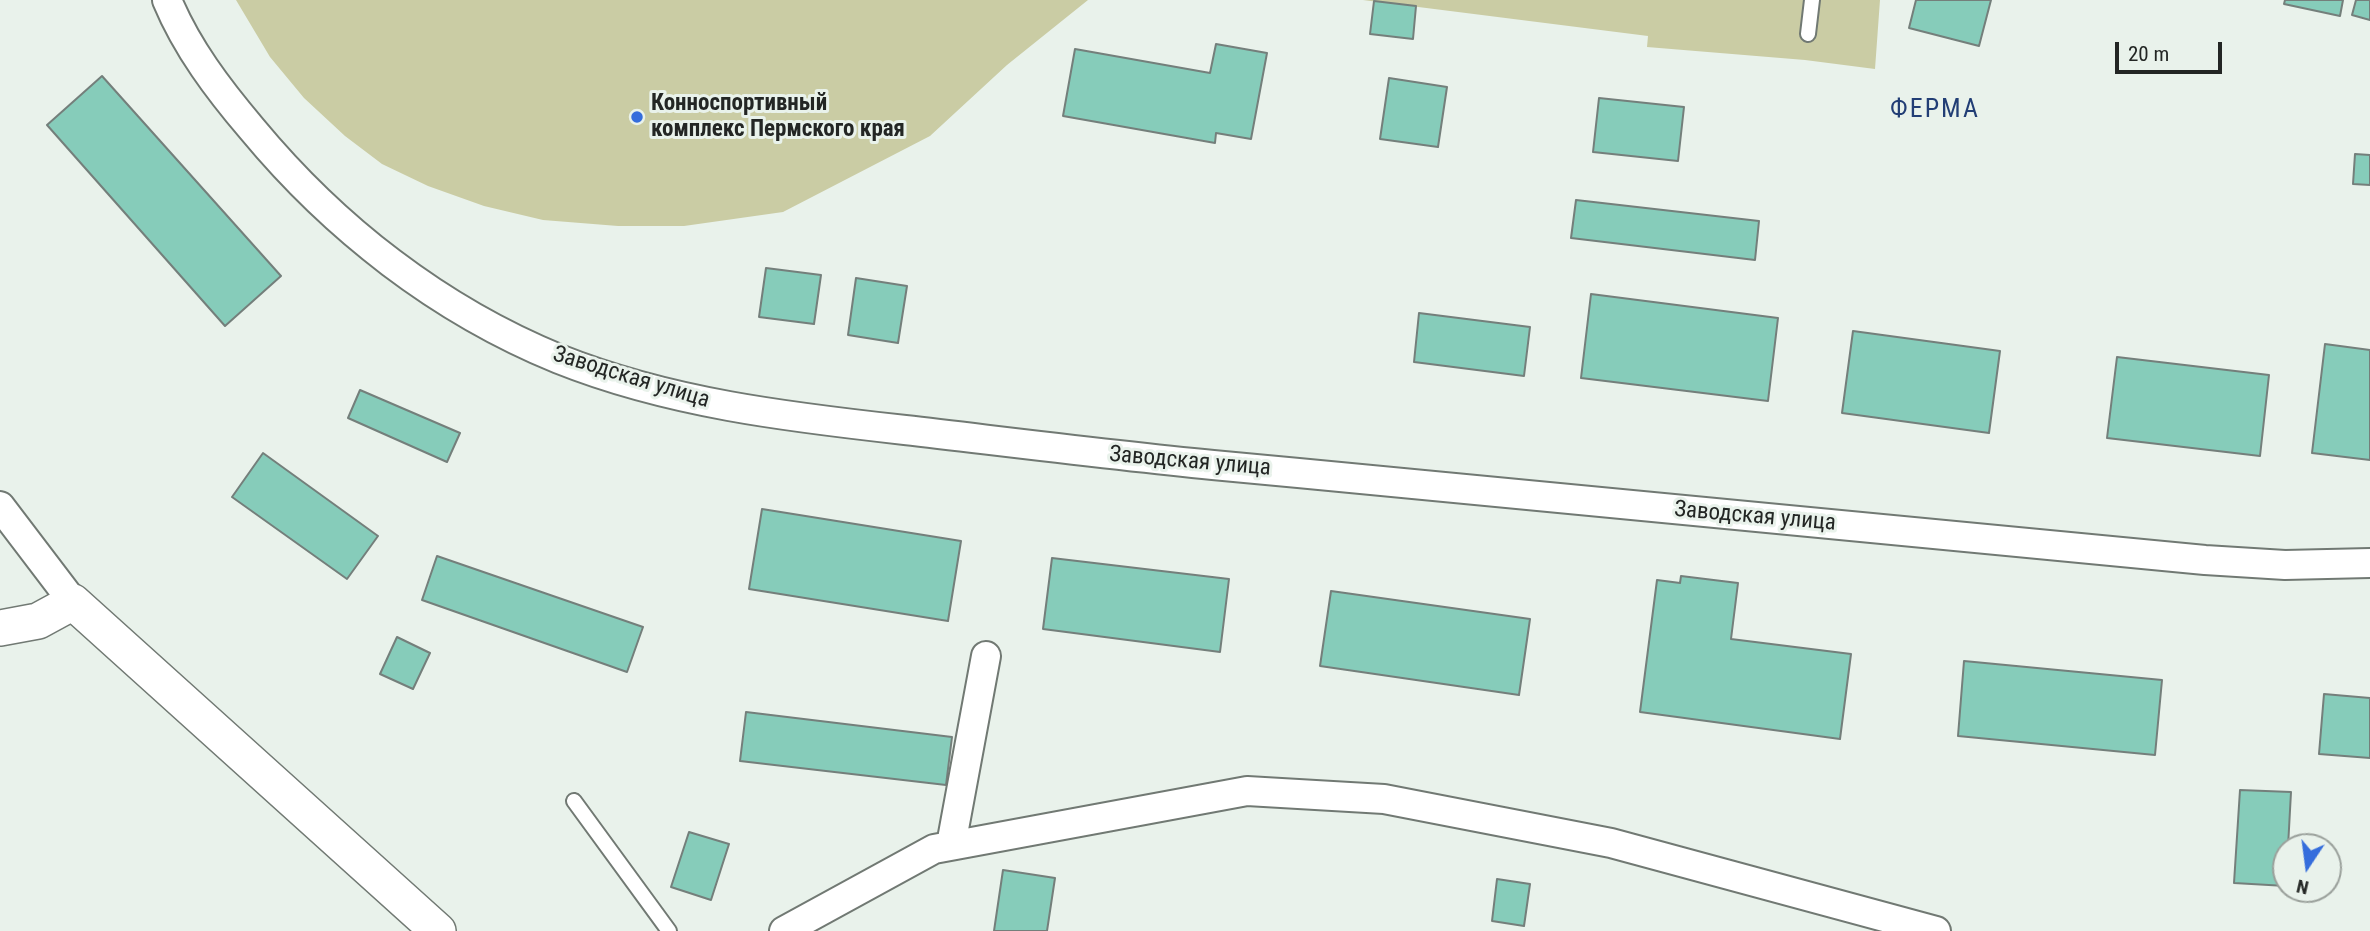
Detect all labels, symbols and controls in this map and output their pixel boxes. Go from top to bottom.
scale bar [2118,28,2225,72]
text: 20 m [2128,42,2169,66]
place label: Конноспортивный комплекс Пермского края [651,90,905,144]
district label: ФЕРМА [1891,94,1979,126]
marker: Конноспортивный комплекс Пермского края [629,109,645,125]
street label: Заводская улица [549,341,713,415]
street label: Заводская улица [1108,441,1272,483]
street label: Заводская улица [1673,496,1837,538]
north arrow [2272,833,2342,903]
text: N [2294,874,2311,900]

